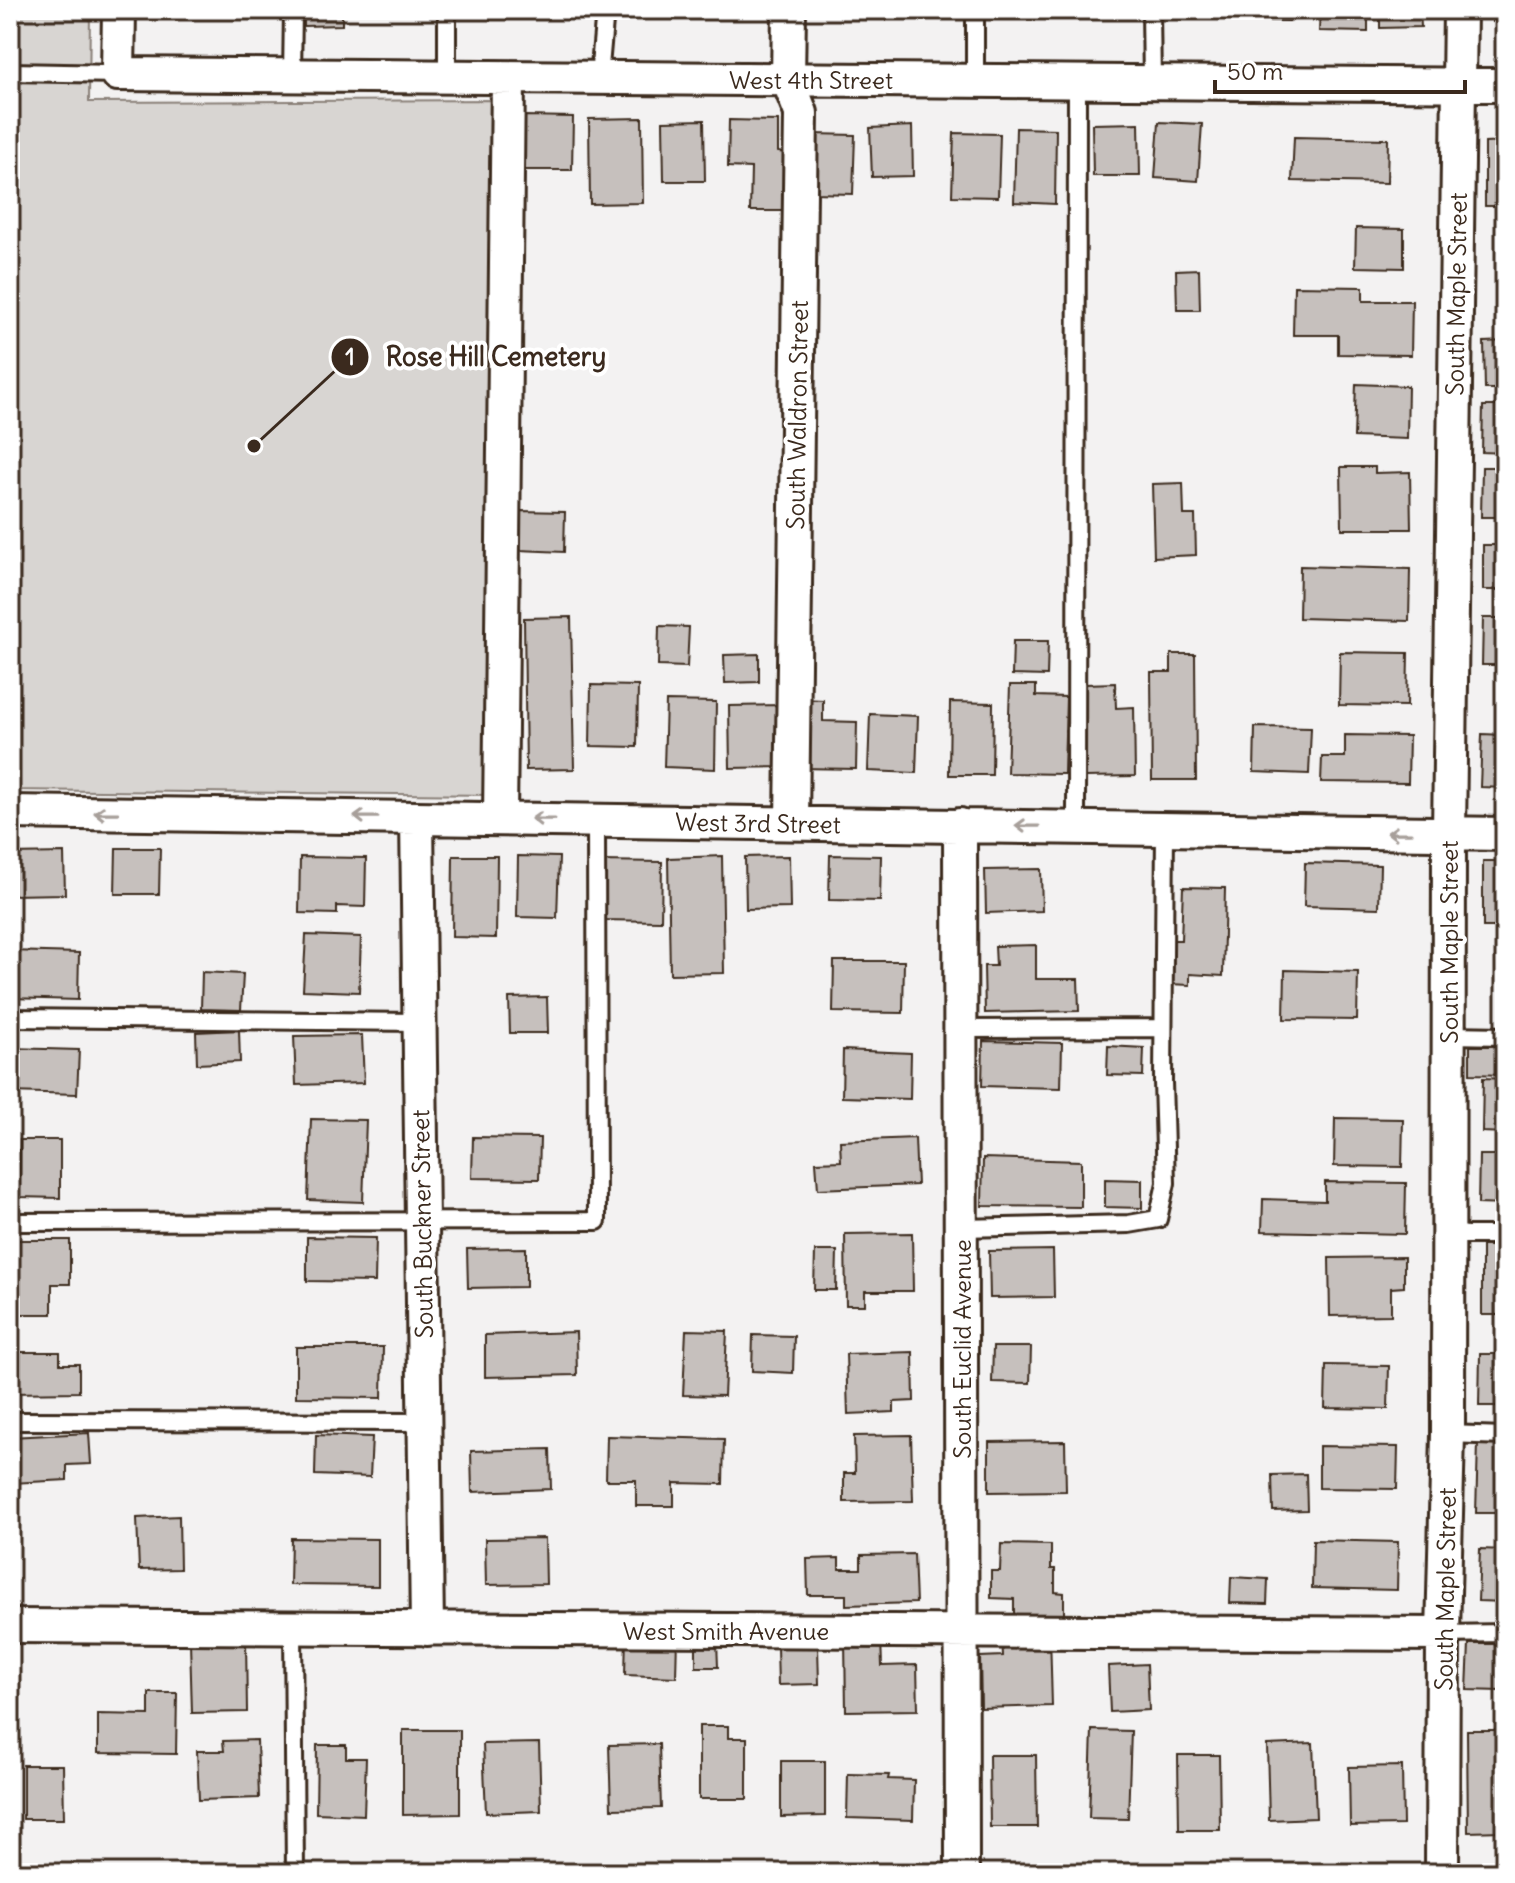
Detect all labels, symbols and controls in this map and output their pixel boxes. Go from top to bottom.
scale bar [1215,44,1465,94]
text: 50 m [1227,56,1283,86]
street label: West 4th Street [729,65,893,95]
street label: South Maple Street [1439,192,1473,396]
street label: South Waldron Street [780,300,814,530]
callout: Rose Hill Cemetery [330,332,622,382]
text: Rose Hill Cemetery [386,340,606,373]
text: 1 [345,341,355,371]
one-way arrow [93,805,120,821]
street label: West 3rd Street [675,807,841,839]
one-way arrow [353,809,380,825]
one-way arrow [530,812,557,827]
one-way arrow [1014,819,1041,834]
one-way arrow [1386,825,1413,840]
street label: South Maple Street [1434,840,1464,1044]
street label: South Buckner Street [405,1109,439,1339]
street label: South Euclid Avenue [947,1239,977,1459]
street label: South Maple Street [1428,1487,1462,1691]
street label: West Smith Avenue [623,1616,829,1646]

